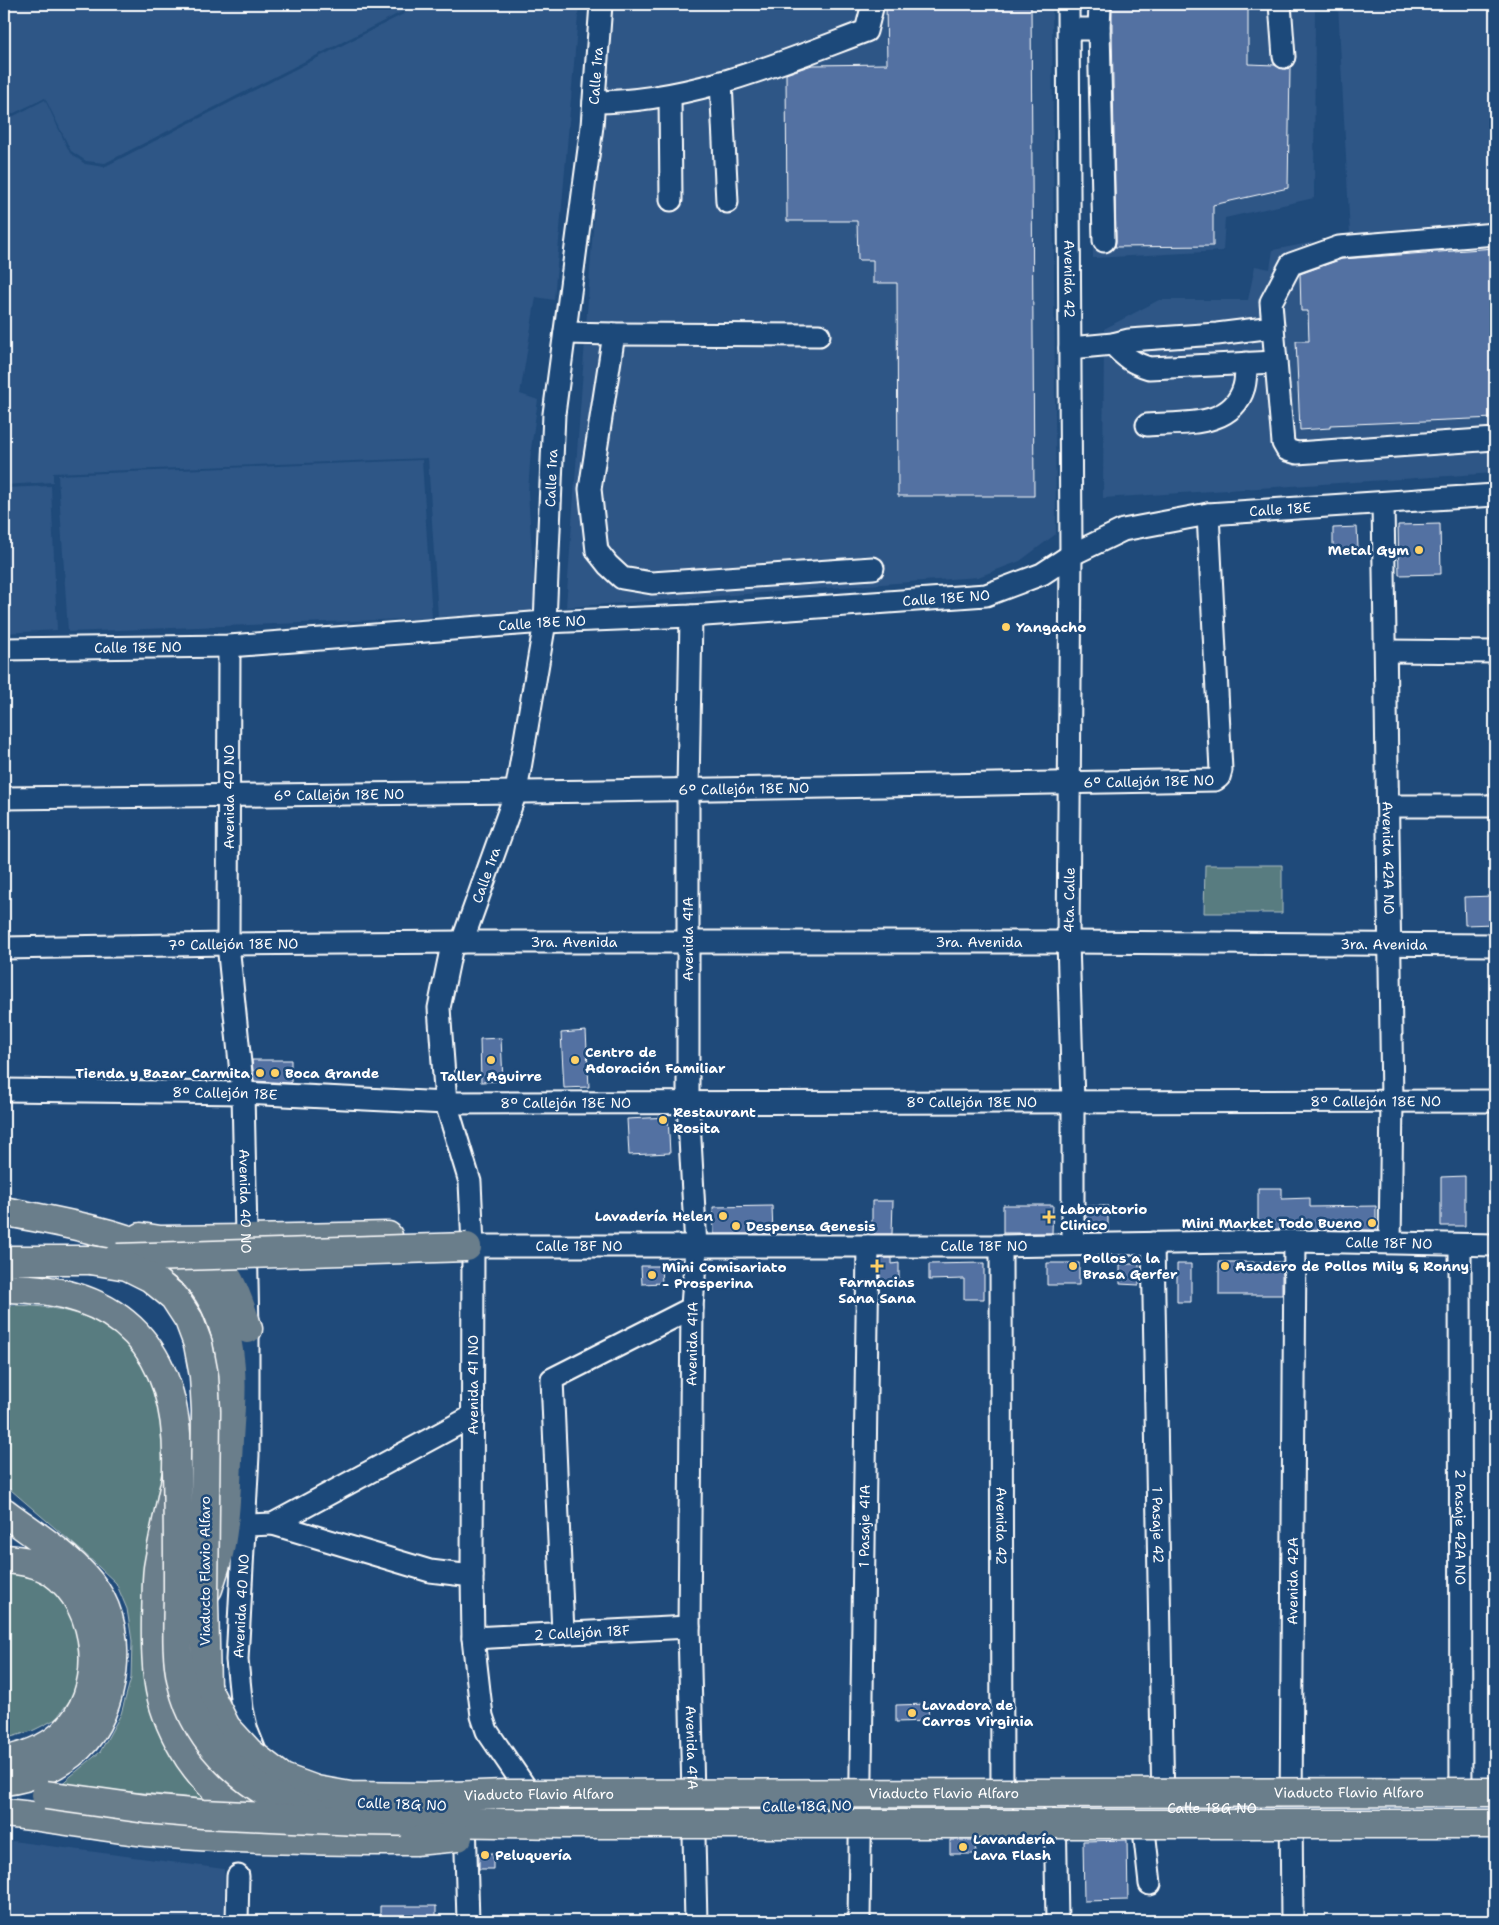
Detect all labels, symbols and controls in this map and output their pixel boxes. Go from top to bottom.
street label: Calle 1ra [585,46,607,105]
street label: Avenida 42 [1060,240,1079,318]
street label: Calle 1ra [541,448,561,507]
street label: Calle 18E [1249,498,1312,520]
place label: Metal Gym [1328,541,1409,559]
marker: Metal Gym [1413,544,1425,556]
street label: Calle 18E NO [902,586,991,610]
street label: Calle 18E NO [498,611,586,635]
place label: Yangacho [1016,618,1086,636]
marker: Yangacho [1000,621,1012,633]
street label: Calle 18E NO [94,638,182,657]
street label: Avenida 40 NO [220,745,238,849]
street label: 6° Callejón 18E NO [1083,771,1214,792]
street label: 6° Callejón 18E NO [678,779,809,799]
street label: 6° Callejón 18E NO [274,785,404,804]
street label: Avenida 42A NO [1378,801,1398,915]
street label: Calle 1ra [468,845,504,906]
street label: 4ta. Calle [1059,867,1079,933]
street label: Avenida 41A [679,897,697,981]
street label: 3ra. Avenida [530,933,618,951]
street label: 3ra. Avenida [935,933,1023,951]
street label: 7° Callejón 18E NO [167,934,298,954]
street label: 3ra. Avenida [1340,935,1428,954]
place label: Centro de Adoración Familiar [585,1043,726,1077]
marker: Taller Aguirre [485,1054,497,1066]
marker: Centro de Adoración Familiar [569,1054,581,1066]
place label: Tienda y Bazar Carmita [75,1064,250,1082]
place label: Boca Grande [285,1064,379,1082]
marker: Tienda y Bazar Carmita [254,1067,266,1079]
marker: Boca Grande [269,1067,281,1079]
place label: Taller Aguirre [440,1067,542,1085]
street label: 8° Callejón 18E [172,1083,278,1104]
street label: 8° Callejón 18E NO [1310,1092,1441,1110]
street label: 8° Callejón 18E NO [906,1093,1037,1111]
street label: 8° Callejón 18E NO [500,1094,631,1112]
place label: Restaurant Rosita [673,1103,756,1137]
marker: Restaurant Rosita [657,1114,669,1126]
street label: Avenida 40 NO [235,1149,255,1254]
place label: Laboratorio Clinico [1060,1200,1147,1234]
place label: Lavadería Helen [595,1207,713,1225]
marker: Lavadería Helen [717,1210,729,1222]
marker: Laboratorio Clinico [1042,1210,1056,1224]
place label: Mini Market Todo Bueno [1182,1214,1362,1232]
place label: Despensa Genesis [746,1217,876,1235]
marker: Mini Market Todo Bueno [1366,1217,1378,1229]
marker: Despensa Genesis [730,1220,742,1232]
street label: Calle 18F NO [1345,1233,1433,1253]
street label: Calle 18F NO [536,1237,622,1255]
street label: Calle 18F NO [941,1237,1028,1255]
place label: Pollos a la Brasa Gerfer [1083,1249,1178,1283]
place label: Asadero de Pollos Mily & Ronny [1235,1257,1469,1275]
place label: Mini Comisariato - Prosperina [662,1258,787,1292]
marker: Farmacias Sana Sana [871,1260,883,1272]
marker: Pollos a la Brasa Gerfer [1067,1260,1079,1272]
marker: Asadero de Pollos Mily & Ronny [1219,1260,1231,1272]
marker: Mini Comisariato - Prosperina [646,1269,658,1281]
place label: Farmacias Sana Sana [838,1273,916,1307]
street label: Avenida 41A [682,1302,702,1386]
street label: Avenida 41 NO [464,1335,482,1435]
street label: 2 Pasaje 42A NO [1451,1469,1470,1585]
street label: 1 Pasaje 41A [855,1484,874,1568]
street label: 1 Pasaje 42 [1148,1486,1168,1564]
street label: Avenida 42 [992,1487,1011,1565]
street label: Viaducto Flavio Alfaro [196,1496,214,1646]
street label: Avenida 42A [1283,1537,1302,1625]
street label: Avenida 40 NO [229,1553,253,1659]
street label: 2 Callejón 18F [533,1621,631,1644]
place label: Lavadora de Carros Virginia [922,1696,1034,1730]
street label: Avenida 41A [682,1705,702,1790]
marker: Lavadora de Carros Virginia [906,1707,918,1719]
street label: Viaducto Flavio Alfaro [1274,1783,1424,1801]
street label: Viaducto Flavio Alfaro [869,1784,1019,1802]
street label: Viaducto Flavio Alfaro [464,1785,614,1805]
street label: Calle 18G NO [357,1793,447,1815]
street label: Calle 18G NO [762,1796,852,1816]
street label: Calle 18G NO [1167,1799,1257,1817]
place label: Lavandería Lava Flash [973,1830,1055,1864]
marker: Lavandería Lava Flash [957,1841,969,1853]
place label: Peluquería [495,1846,572,1864]
marker: Peluquería [479,1849,491,1861]

